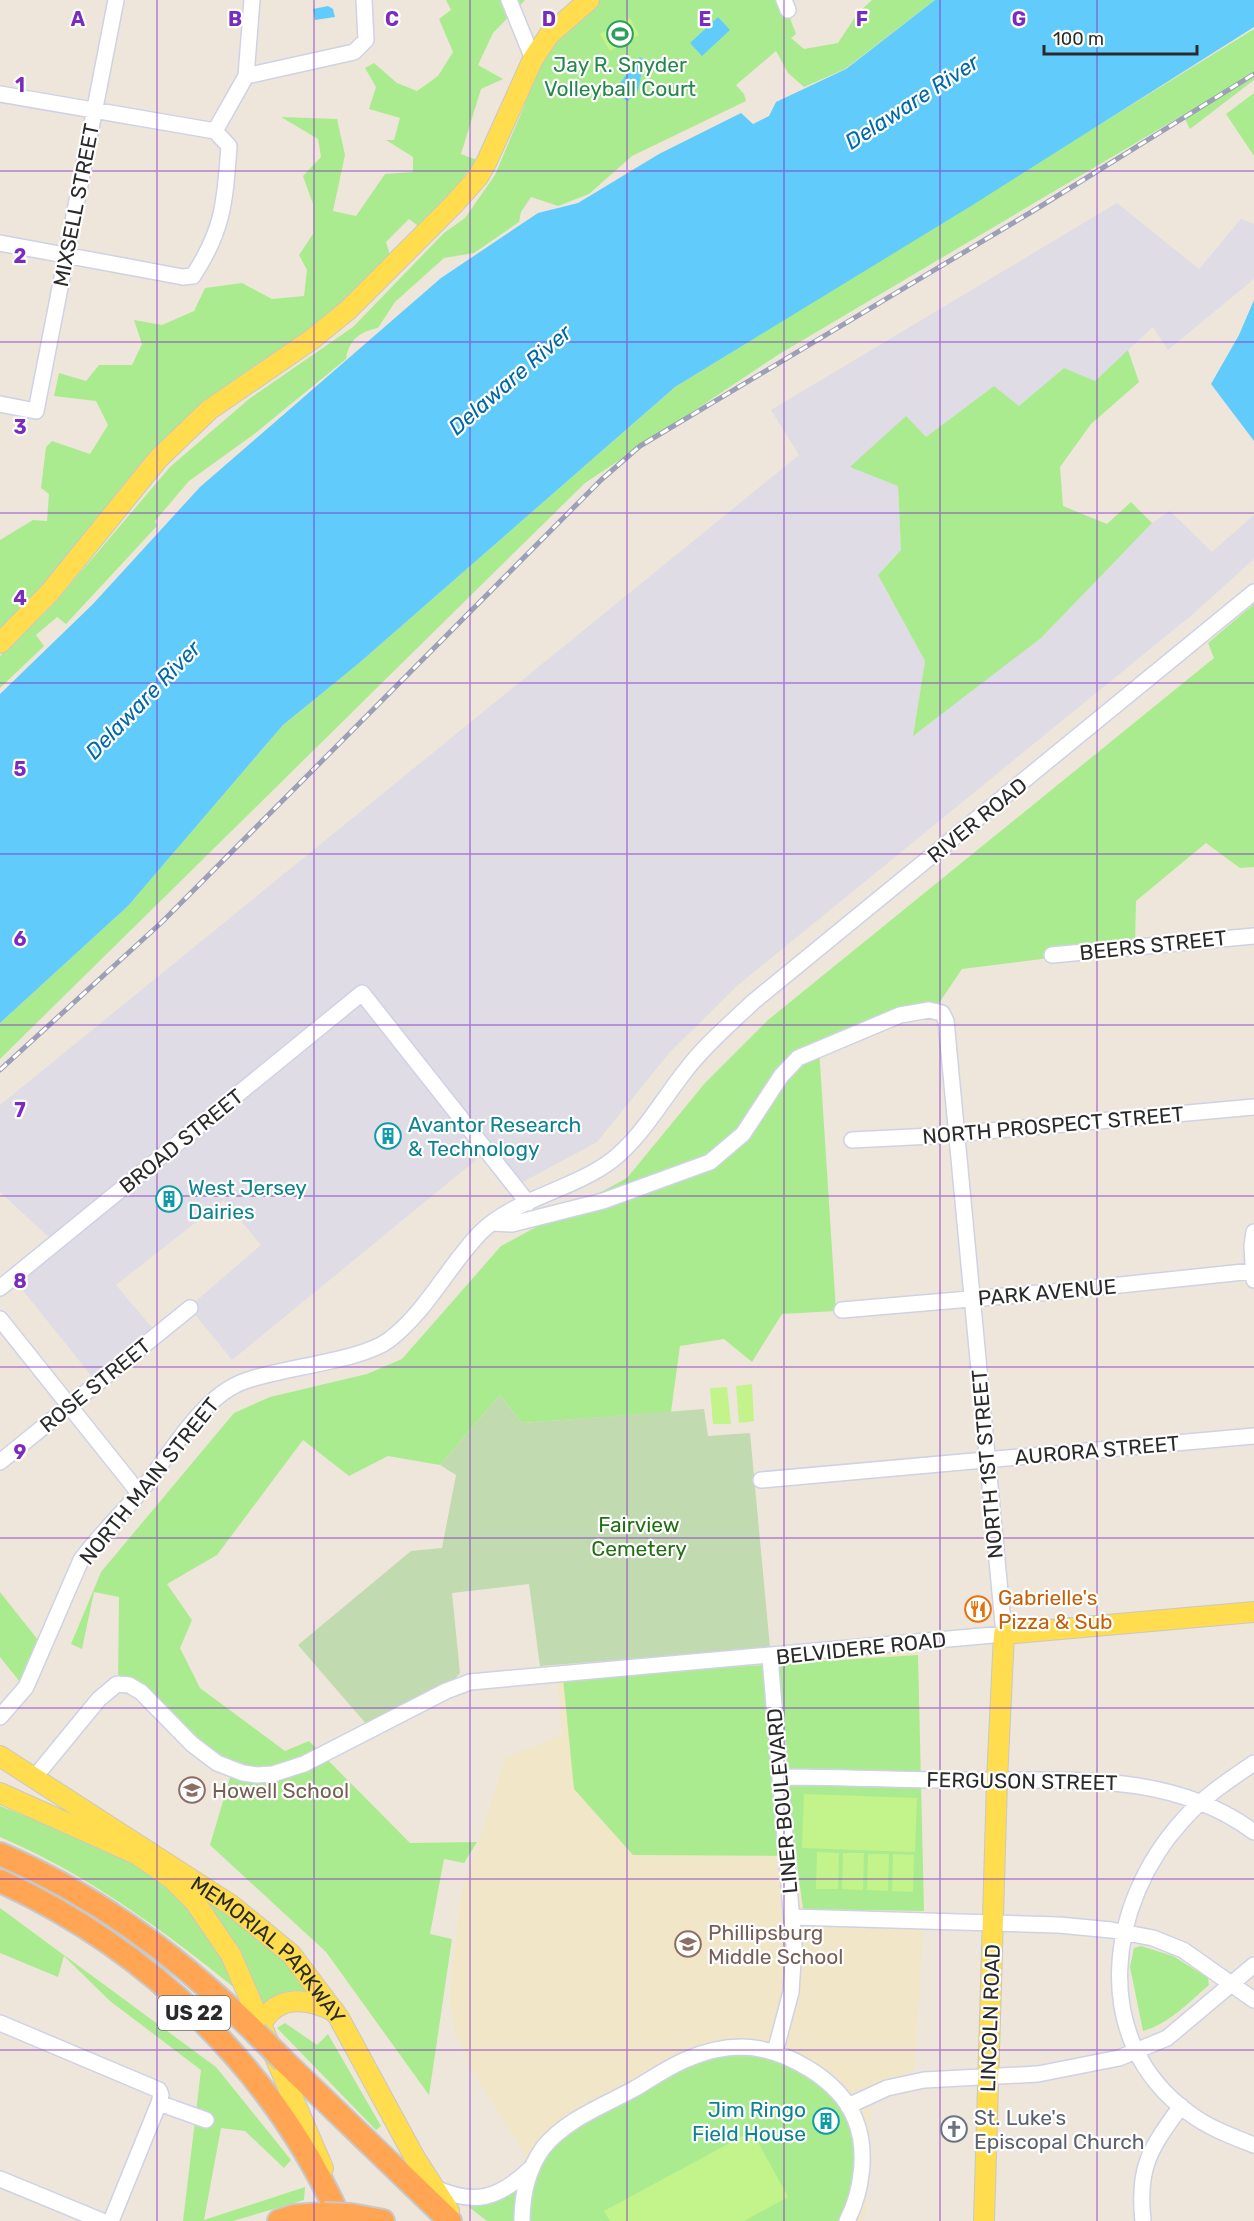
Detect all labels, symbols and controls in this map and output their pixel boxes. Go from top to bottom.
text: A [71,7,86,31]
text: B [228,7,242,31]
text: C [385,7,399,31]
text: D [542,7,556,31]
text: E [699,7,711,31]
text: F [856,7,868,31]
text: G [1012,7,1026,31]
scale bar [1044,18,1197,56]
sports icon: Jay R. Snyder Volleyball Court [605,19,635,49]
text: 100 m [1053,28,1104,50]
water label: Delaware River [840,48,985,155]
place label: Jay R. Snyder Volleyball Court [544,52,696,101]
text: 1 [15,73,25,97]
street label: MIXSELL STREET [48,121,104,289]
text: 2 [14,244,27,268]
water label: Delaware River [443,318,578,441]
text: 3 [13,415,27,439]
text: 4 [13,586,27,610]
water label: Delaware River [80,634,207,765]
text: 5 [14,757,27,781]
street label: RIVER ROAD [922,772,1032,868]
street label: BEERS STREET [1078,925,1228,965]
text: 6 [13,927,27,951]
street label: BROAD STREET [114,1084,248,1198]
text: 7 [14,1098,26,1122]
street label: NORTH PROSPECT STREET [921,1101,1185,1149]
place label: Avantor Research & Technology [408,1112,581,1161]
building icon: Avantor Research & Technology [373,1121,403,1151]
place label: West Jersey Dairies [188,1175,307,1224]
building icon: West Jersey Dairies [154,1184,184,1214]
text: 8 [13,1269,27,1293]
street label: PARK AVENUE [977,1273,1117,1311]
street label: ROSE STREET [35,1333,155,1437]
street label: NORTH 1ST STREET [966,1368,1008,1560]
street label: NORTH MAIN STREET [74,1393,224,1569]
street label: AURORA STREET [1014,1430,1180,1470]
text: 9 [14,1440,27,1464]
park label: Fairview Cemetery [591,1512,687,1561]
place label: Gabrielle's Pizza & Sub [998,1585,1113,1634]
restaurant icon: Gabrielle's Pizza & Sub [963,1594,993,1624]
street label: BELVIDERE ROAD [775,1627,947,1669]
street label: LINER BOULEVARD [761,1707,803,1895]
street label: FERGUSON STREET [926,1767,1118,1795]
school or university icon: Howell School [177,1775,207,1805]
place label: Howell School [212,1778,349,1803]
street label: MEMORIAL PARKWAY [187,1870,351,2028]
place label: Phillipsburg Middle School [708,1920,843,1969]
school or university icon: Phillipsburg Middle School [673,1929,703,1959]
street label: LINCOLN ROAD [975,1944,1005,2092]
road number: US 22 [158,1996,230,2030]
place label: Jim Ringo Field House [692,2097,806,2146]
place label: St. Luke's Episcopal Church [974,2105,1145,2154]
building icon: Jim Ringo Field House [811,2106,841,2136]
church icon: St. Luke's Episcopal Church [939,2114,969,2144]

